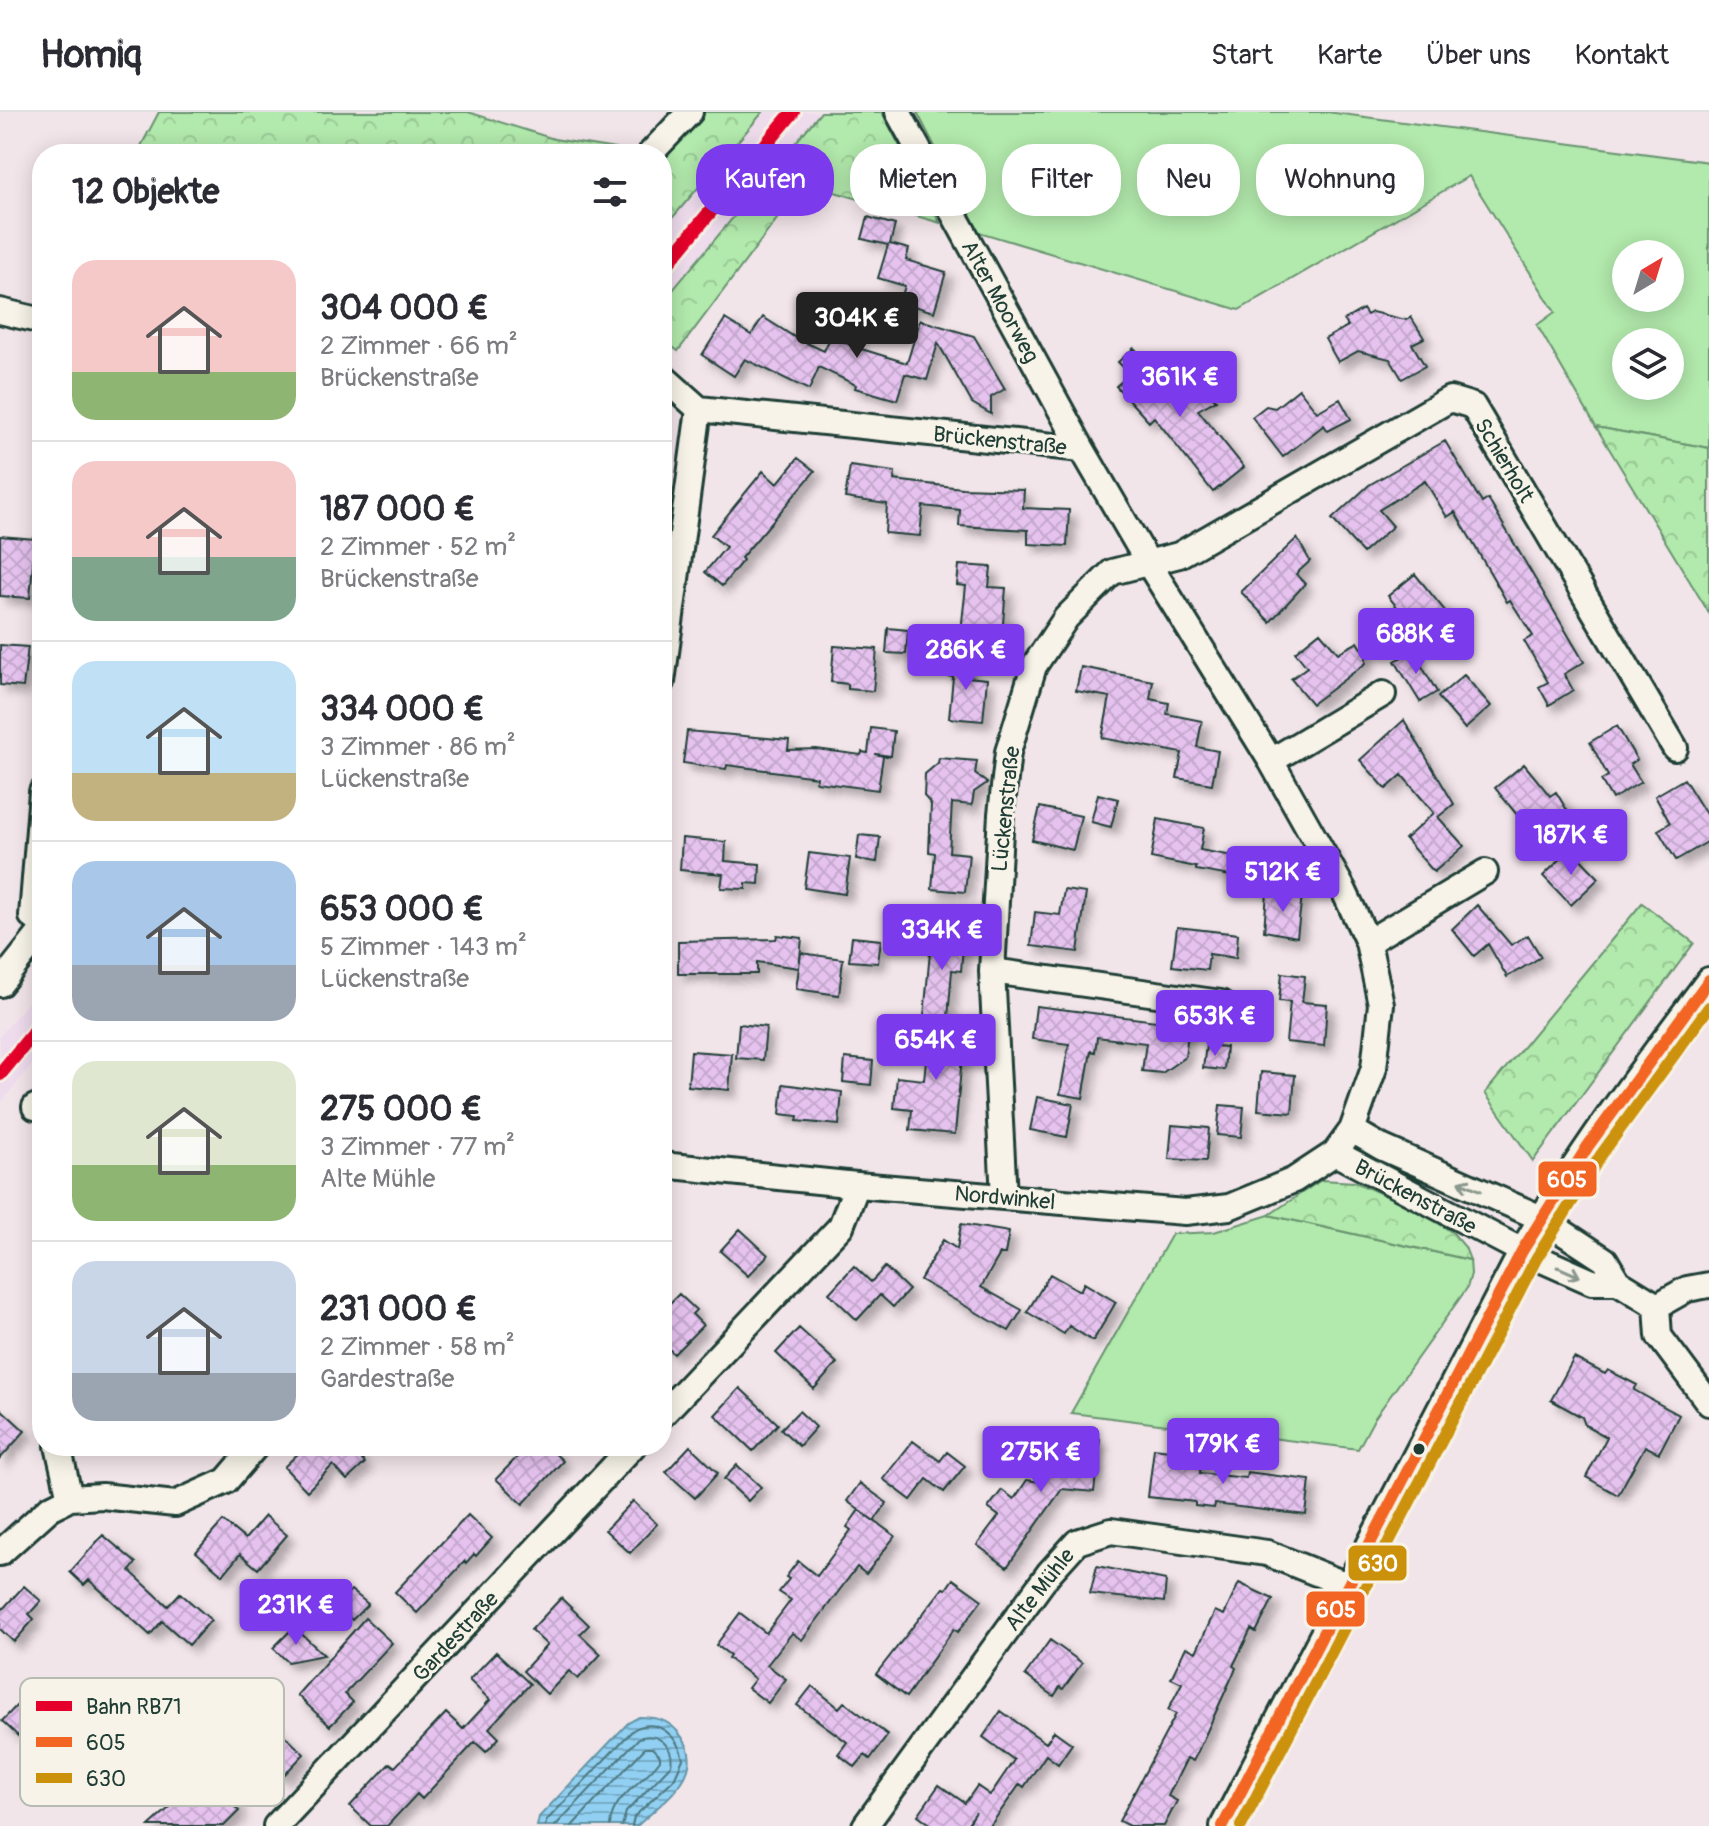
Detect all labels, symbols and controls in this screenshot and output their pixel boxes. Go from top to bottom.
text: Homiq [40,31,142,79]
text: Start [1211,38,1273,73]
text: Karte [1317,38,1382,73]
text: Über uns [1426,38,1531,73]
text: Kontakt [1575,38,1669,73]
chip: Kaufen [696,144,834,216]
chip: Mieten [850,144,986,216]
chip: Filter [1002,144,1121,216]
chip: Neu [1137,144,1240,216]
chip: Wohnung [1256,144,1424,216]
icon: filters [588,170,632,214]
text: 12 Objekte [72,171,219,214]
street label: Alter Moorweg [955,235,1045,368]
north arrow [1612,240,1684,312]
map controls [1612,240,1684,400]
text: 304 000 € [320,287,489,330]
icon: home [136,292,232,388]
pin: 304K € [792,292,922,360]
text: 304K € [814,302,900,334]
button: layers [1612,328,1684,400]
text: 2 Zimmer · 66 m² [320,330,518,362]
pin: 361K € [1115,351,1245,419]
text: 361K € [1141,361,1219,393]
text: Brückenstraße [320,362,478,394]
street label: Schierholt [1468,413,1540,508]
street label: Brückenstraße [932,420,1068,462]
text: 187 000 € [320,488,475,531]
icon: home [136,493,232,589]
text: 2 Zimmer · 52 m² [320,531,516,563]
text: Brückenstraße [320,563,478,595]
pin: 688K € [1351,608,1481,676]
text: 688K € [1376,618,1456,650]
pin: 286K € [901,624,1031,692]
text: 286K € [925,634,1007,666]
text: 334 000 € [320,688,485,731]
icon: home [136,693,232,789]
text: 3 Zimmer · 86 m² [320,731,516,763]
street label: Lückenstraße [985,745,1027,873]
text: Lückenstraße [320,763,469,795]
pin: 187K € [1506,809,1636,877]
text: 187K € [1533,819,1609,851]
pin: 512K € [1218,846,1348,914]
text: 512K € [1244,856,1322,888]
text: 653 000 € [320,888,484,931]
icon: home [136,893,232,989]
pin: 334K € [877,904,1007,972]
text: 334K € [901,914,983,946]
text: 5 Zimmer · 143 m² [320,931,527,963]
text: Lückenstraße [320,963,469,995]
pin: 653K € [1150,990,1280,1058]
text: 653K € [1174,1000,1256,1032]
pin: 654K € [871,1014,1001,1082]
text: 654K € [895,1024,977,1056]
text: 275 000 € [320,1088,482,1131]
icon: home [136,1093,232,1189]
text: 3 Zimmer · 77 m² [320,1131,515,1163]
street label: Brückenstraße [1350,1153,1481,1241]
line badge: 605 [1537,1160,1598,1198]
text: Alte Mühle [320,1163,435,1195]
text: 605 [1547,1166,1587,1194]
one-way arrow [1458,1177,1482,1192]
street label: Nordwinkel [953,1180,1057,1216]
one-way arrow [1556,1265,1581,1280]
text: 231 000 € [320,1288,477,1331]
icon: home [136,1293,232,1389]
text: 2 Zimmer · 58 m² [320,1331,515,1363]
text: Gardestraße [320,1363,454,1395]
pin: 179K € [1158,1418,1288,1486]
pin: 275K € [976,1426,1106,1494]
text: 179K € [1185,1428,1261,1460]
text: 275K € [1001,1436,1081,1468]
unlabelled marker [1411,1441,1427,1457]
street label: Alte Mühle [999,1542,1081,1637]
line badge: 630 [1347,1544,1408,1582]
text: 630 [1358,1550,1398,1578]
pin: 231K € [231,1579,361,1647]
street label: Gardestraße [407,1585,505,1688]
text: 231K € [258,1589,334,1621]
line badge: 605 [1305,1590,1366,1628]
text: 605 [1316,1596,1356,1624]
legend [20,1678,284,1806]
text: Bahn RB71 [86,1693,182,1721]
text: 605 [86,1729,126,1757]
text: 630 [86,1765,126,1793]

